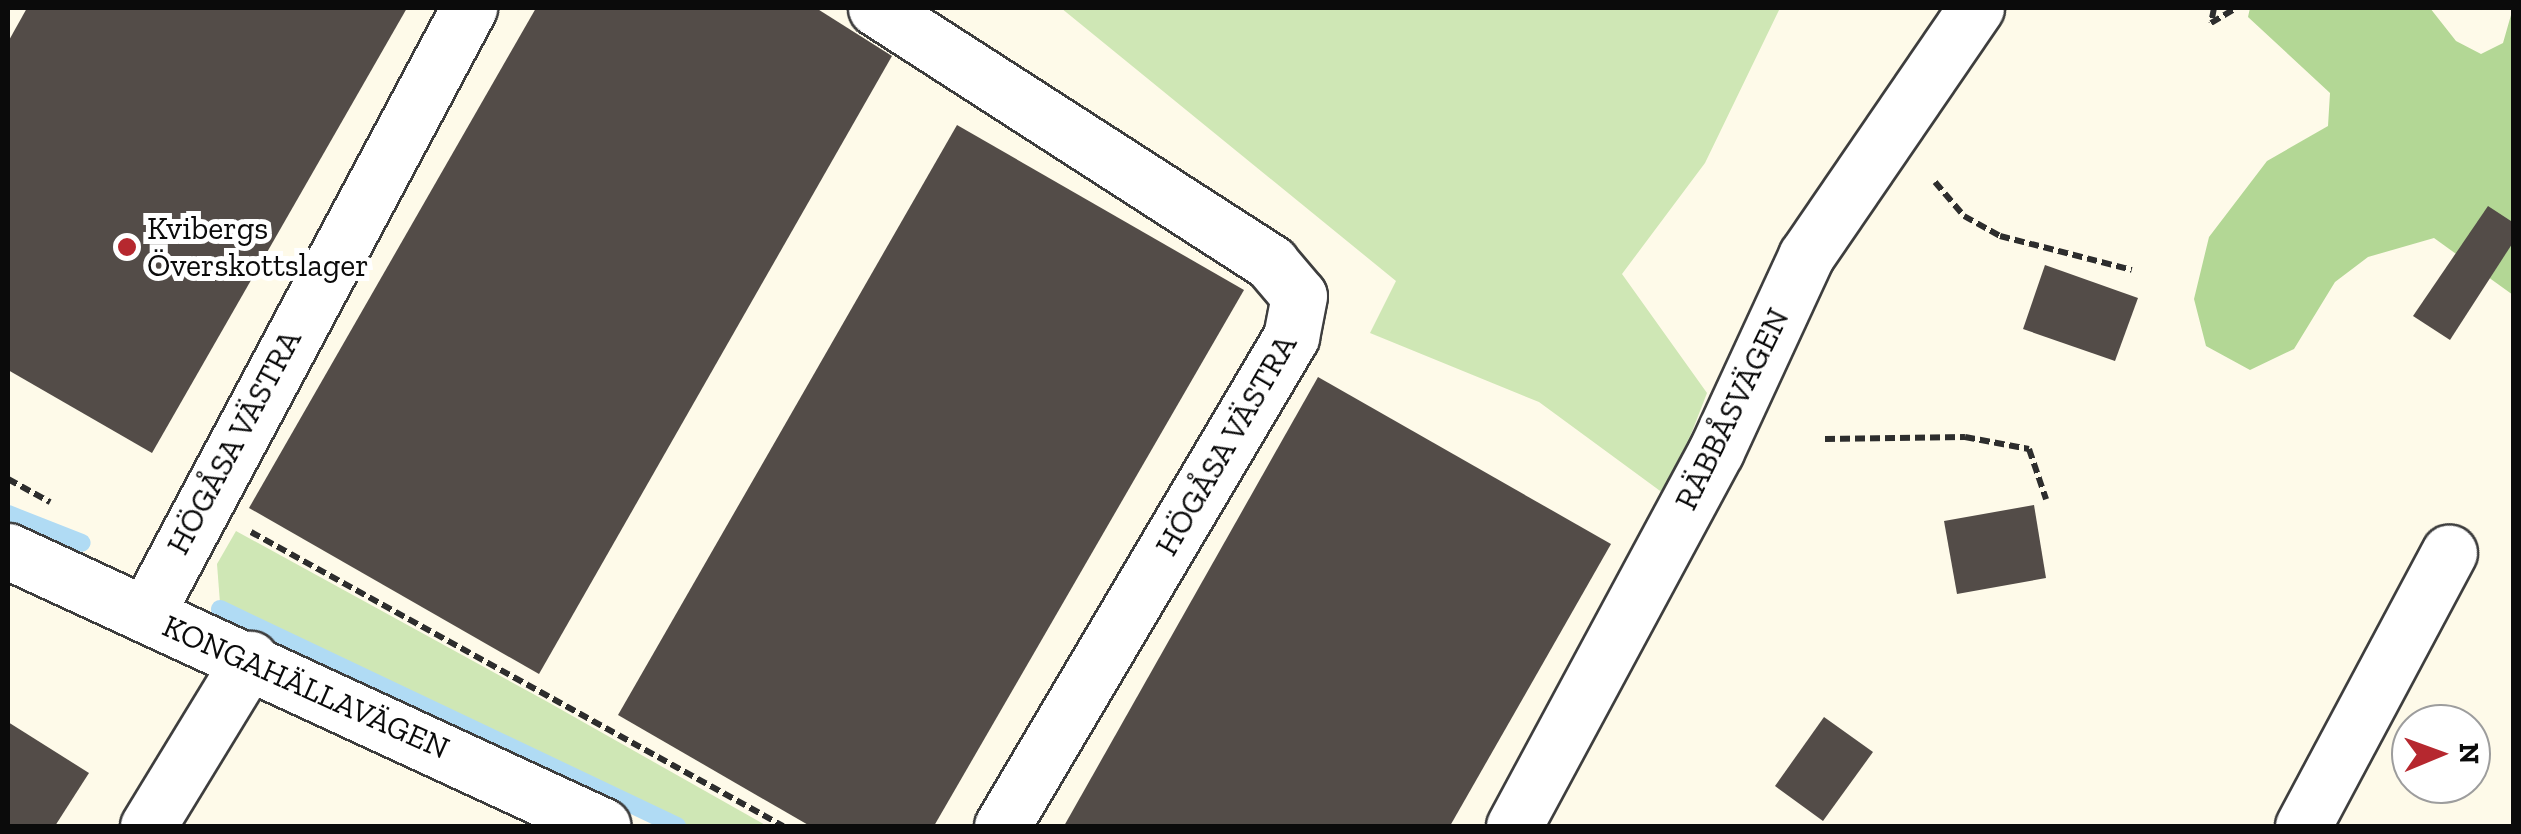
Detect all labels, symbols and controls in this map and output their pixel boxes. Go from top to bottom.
place label: Kvibergs Överskottslager [147,210,369,285]
marker: Kvibergs Överskottslager [116,236,138,258]
street label: RÄBBÅSVÄGEN [1667,302,1797,516]
street label: HÖGÅSA VÄSTRA [158,322,310,562]
street label: HÖGÅSA VÄSTRA [1147,327,1305,563]
street label: KONGAHÄLLAVÄGEN [157,607,455,767]
north arrow [2391,704,2491,804]
text: N [2453,743,2486,764]

